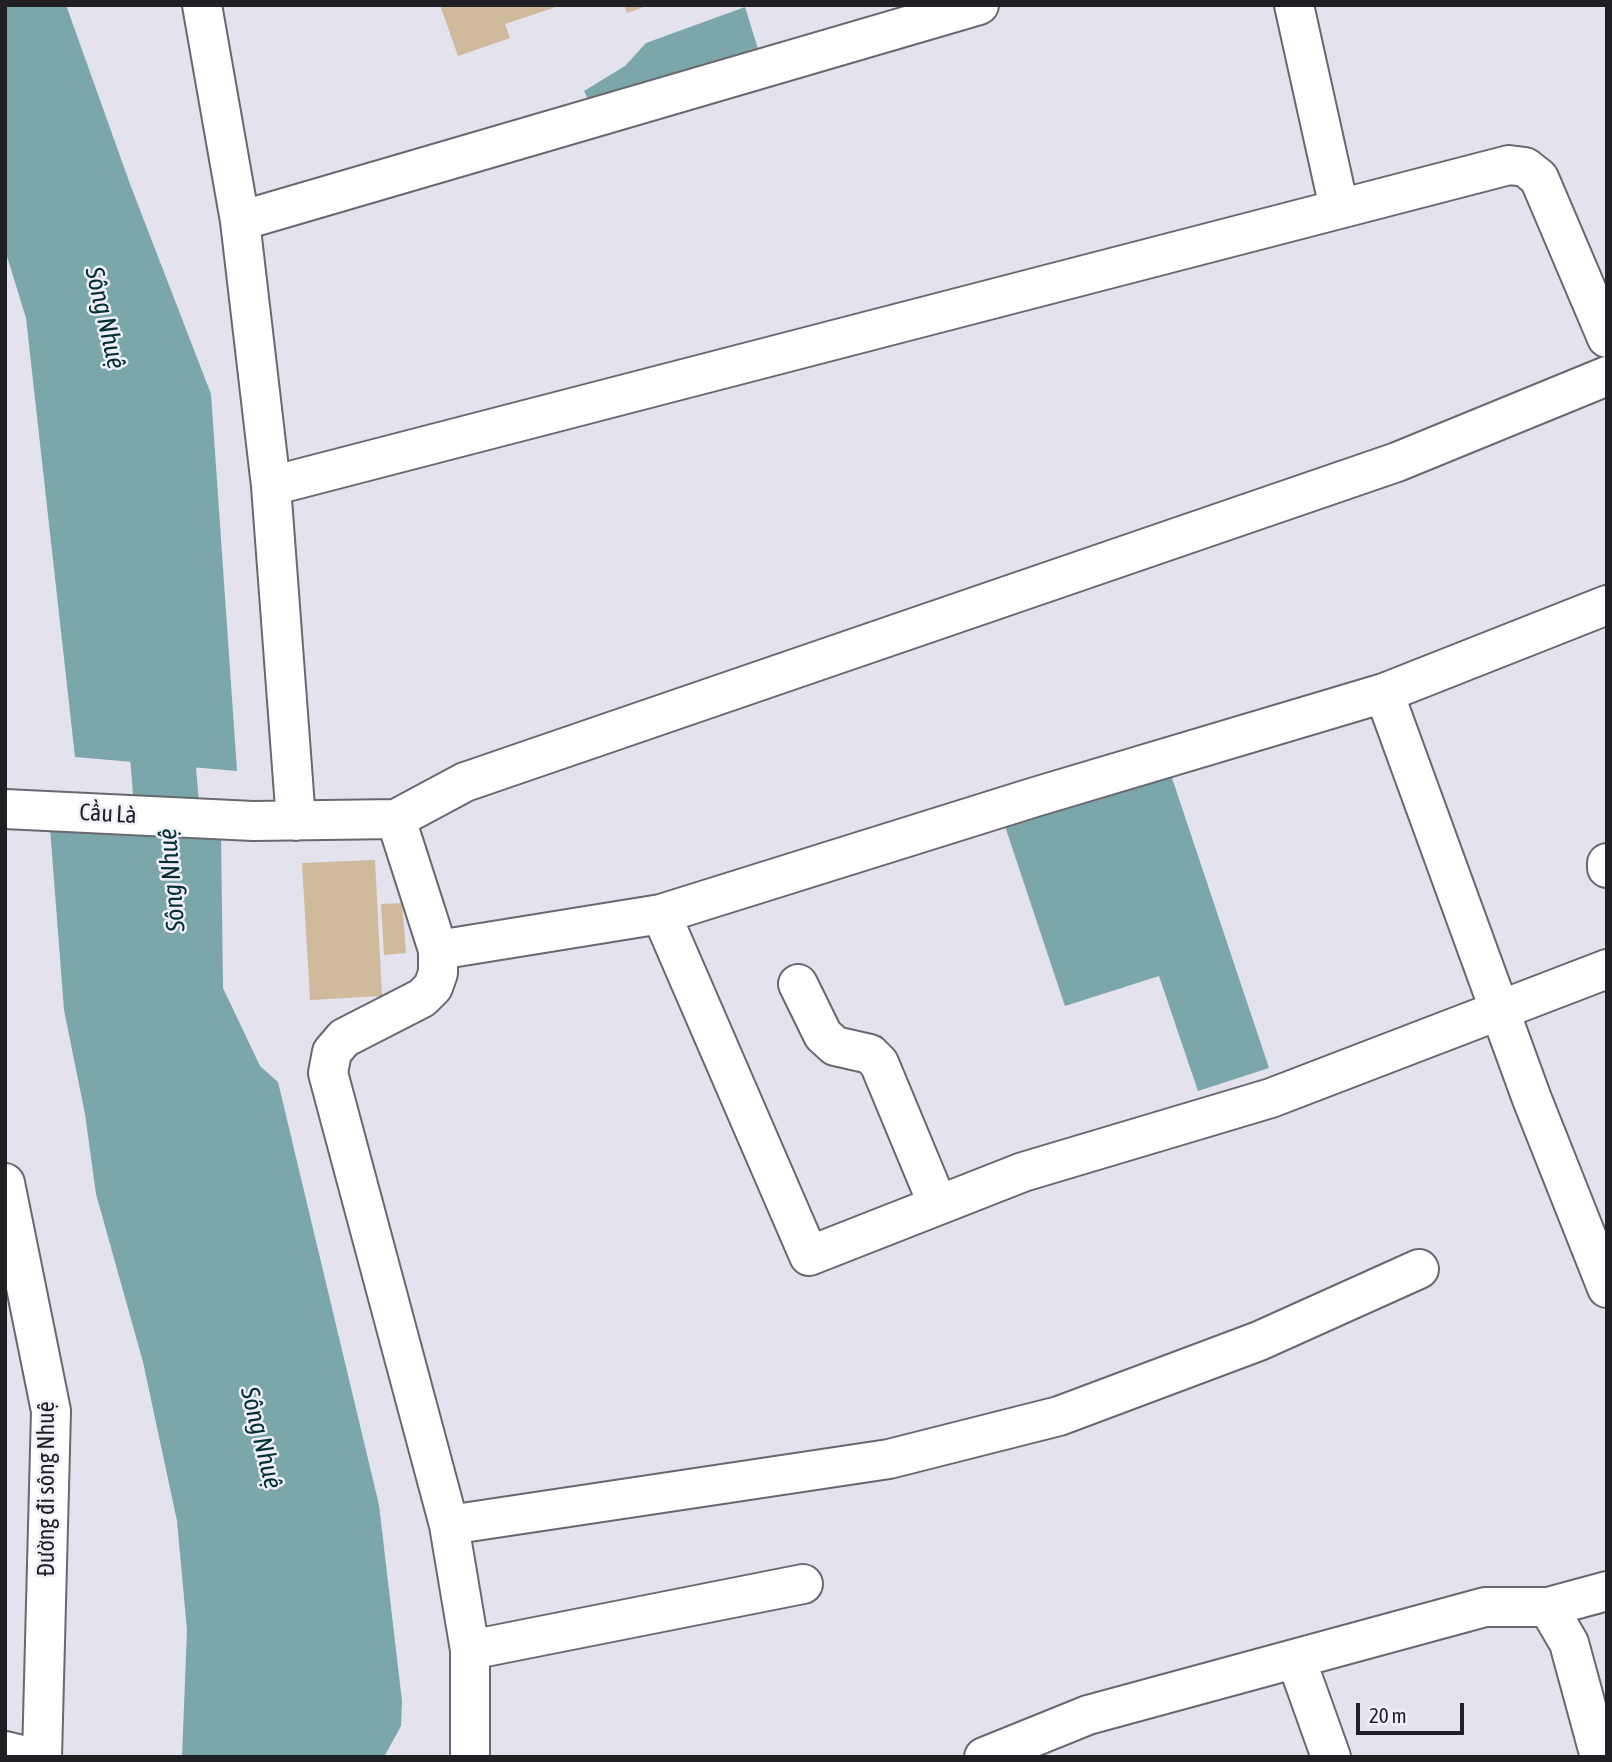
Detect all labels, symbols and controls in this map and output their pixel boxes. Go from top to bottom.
water label: Sông Nhuệ [78,264,132,372]
street label: Cầu Là [79,798,137,830]
water label: Sông Nhuệ [152,827,192,933]
water label: Sông Nhuệ [233,1384,289,1492]
street label: Đường đi sông Nhuệ [32,1401,60,1577]
scale bar [1360,1688,1468,1732]
text: 20 m [1369,1703,1407,1727]

